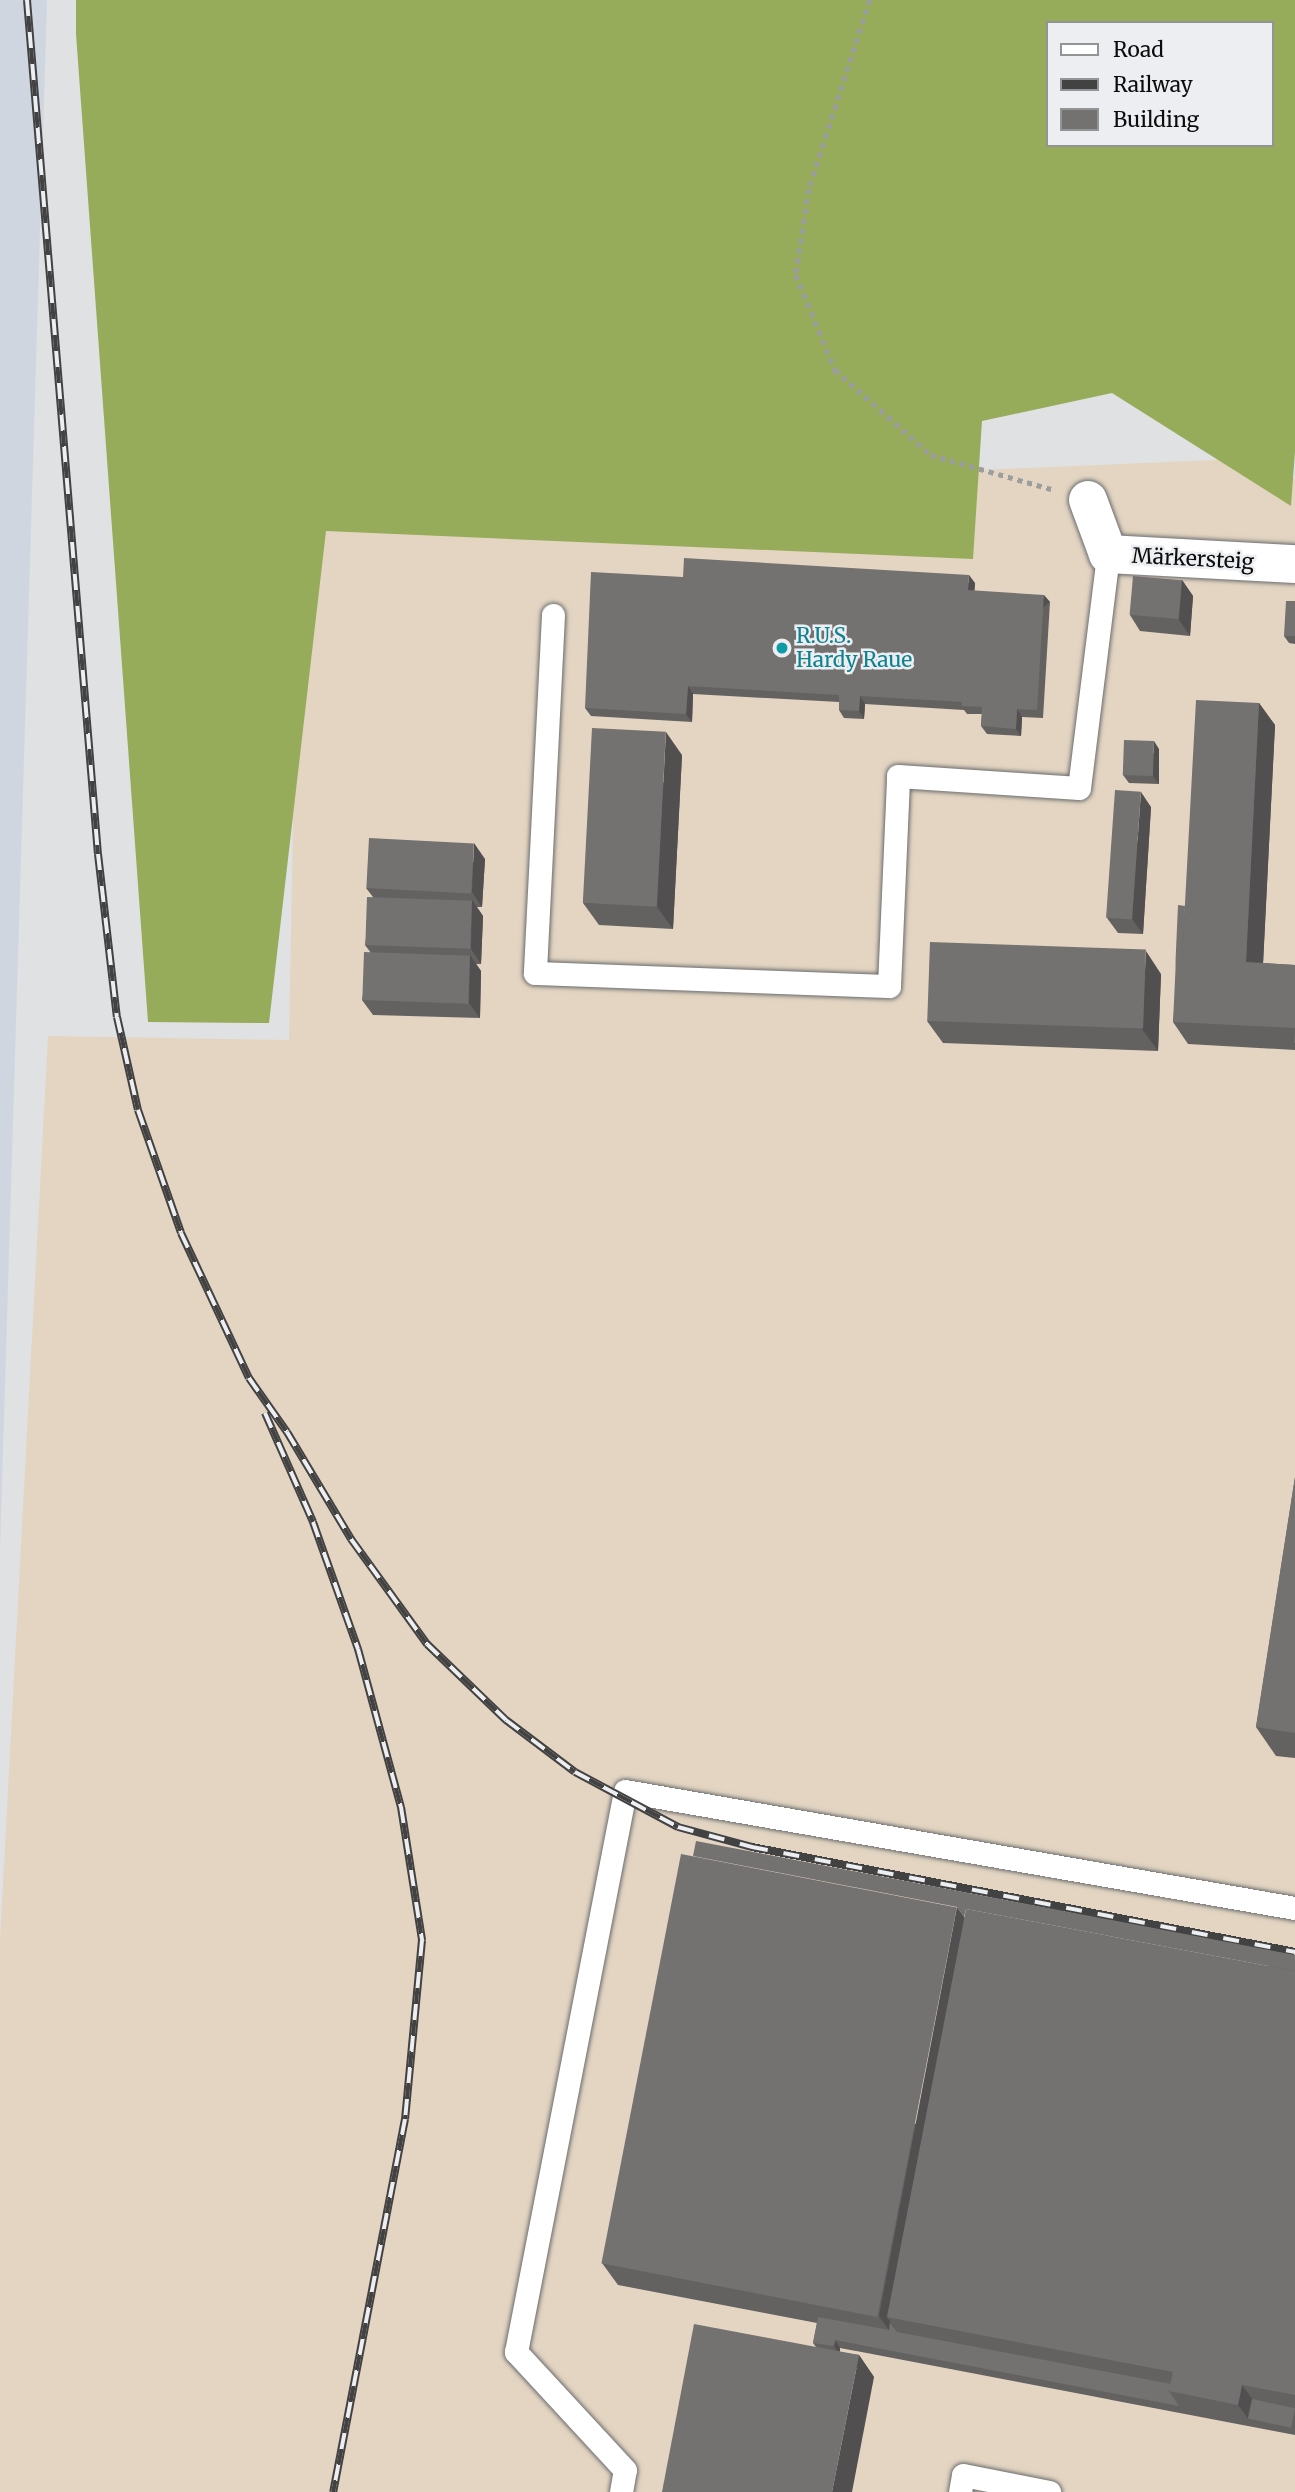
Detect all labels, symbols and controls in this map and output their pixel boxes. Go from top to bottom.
legend [1046,21,1274,147]
text: Road [1113,36,1164,63]
text: Railway [1113,71,1193,98]
text: Building [1113,106,1199,133]
street label: Märkersteig [1131,543,1255,575]
place label: R.U.S. Hardy Raue [796,623,912,673]
marker: R.U.S. Hardy Raue [774,640,790,656]

